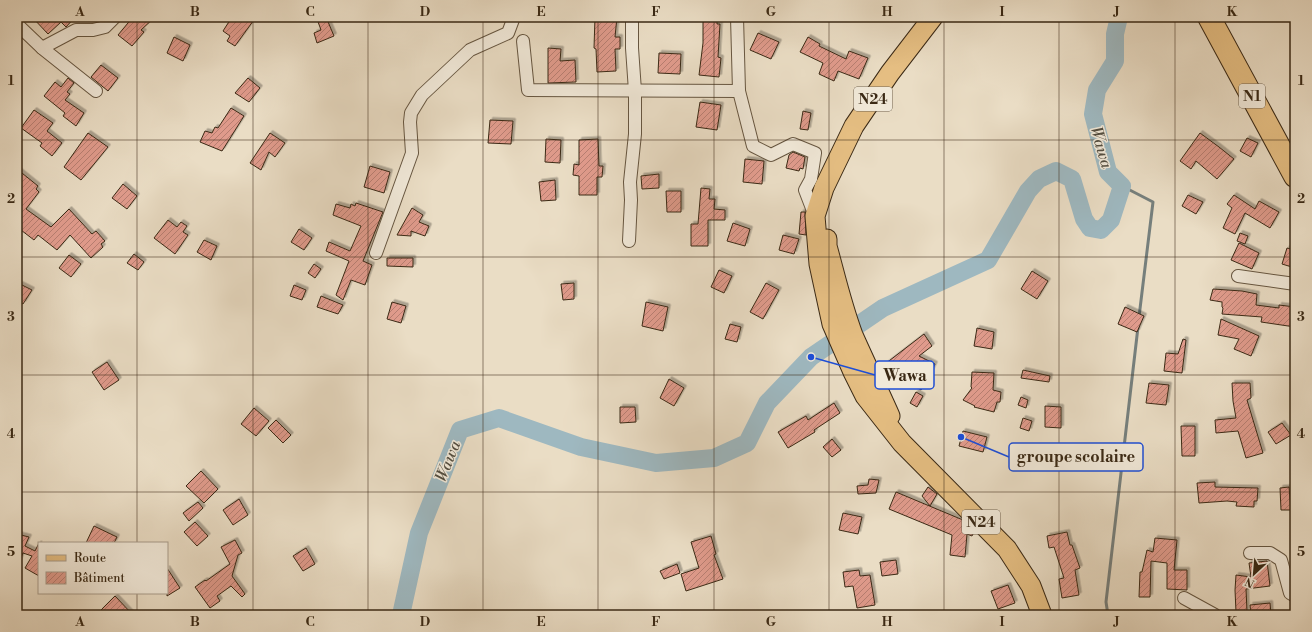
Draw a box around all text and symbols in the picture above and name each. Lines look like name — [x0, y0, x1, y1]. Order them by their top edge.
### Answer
text: A — [74, 4, 85, 20]
text: B — [190, 4, 200, 20]
text: C — [305, 4, 315, 20]
text: D — [420, 4, 430, 20]
text: E — [536, 4, 546, 20]
text: F — [651, 4, 661, 20]
text: G — [766, 4, 777, 20]
text: H — [882, 4, 893, 20]
text: I — [999, 4, 1005, 20]
text: J — [1112, 4, 1120, 20]
text: K — [1227, 4, 1238, 20]
text: 1 — [8, 73, 15, 89]
text: 1 — [1298, 73, 1305, 89]
road number: N1 — [1239, 84, 1265, 108]
road number: N24 — [854, 87, 892, 111]
water label: Wawa — [1086, 124, 1117, 171]
text: 2 — [7, 191, 15, 207]
text: 2 — [1297, 191, 1305, 207]
text: 3 — [7, 309, 15, 325]
text: 3 — [1297, 309, 1305, 325]
callout: Wawa — [875, 361, 934, 389]
text: Wawa — [882, 366, 927, 386]
text: 4 — [7, 426, 16, 442]
text: 4 — [1297, 426, 1306, 442]
water label: Wawa — [431, 438, 465, 485]
callout: groupe scolaire — [1009, 443, 1143, 471]
text: groupe scolaire — [1017, 447, 1136, 467]
road number: N24 — [962, 510, 1000, 534]
legend — [38, 542, 168, 594]
text: 5 — [7, 544, 15, 560]
text: 5 — [1297, 544, 1305, 560]
text: Route — [74, 551, 106, 566]
north arrow — [1234, 554, 1274, 594]
text: Bâtiment — [73, 571, 125, 586]
text: N — [1243, 574, 1257, 590]
text: A — [74, 614, 85, 630]
text: B — [190, 614, 200, 630]
text: C — [305, 614, 315, 630]
text: D — [420, 614, 430, 630]
text: E — [536, 614, 546, 630]
text: F — [651, 614, 661, 630]
text: G — [766, 614, 777, 630]
text: H — [882, 614, 893, 630]
text: I — [999, 614, 1005, 630]
text: J — [1112, 614, 1120, 630]
text: K — [1227, 614, 1238, 630]

